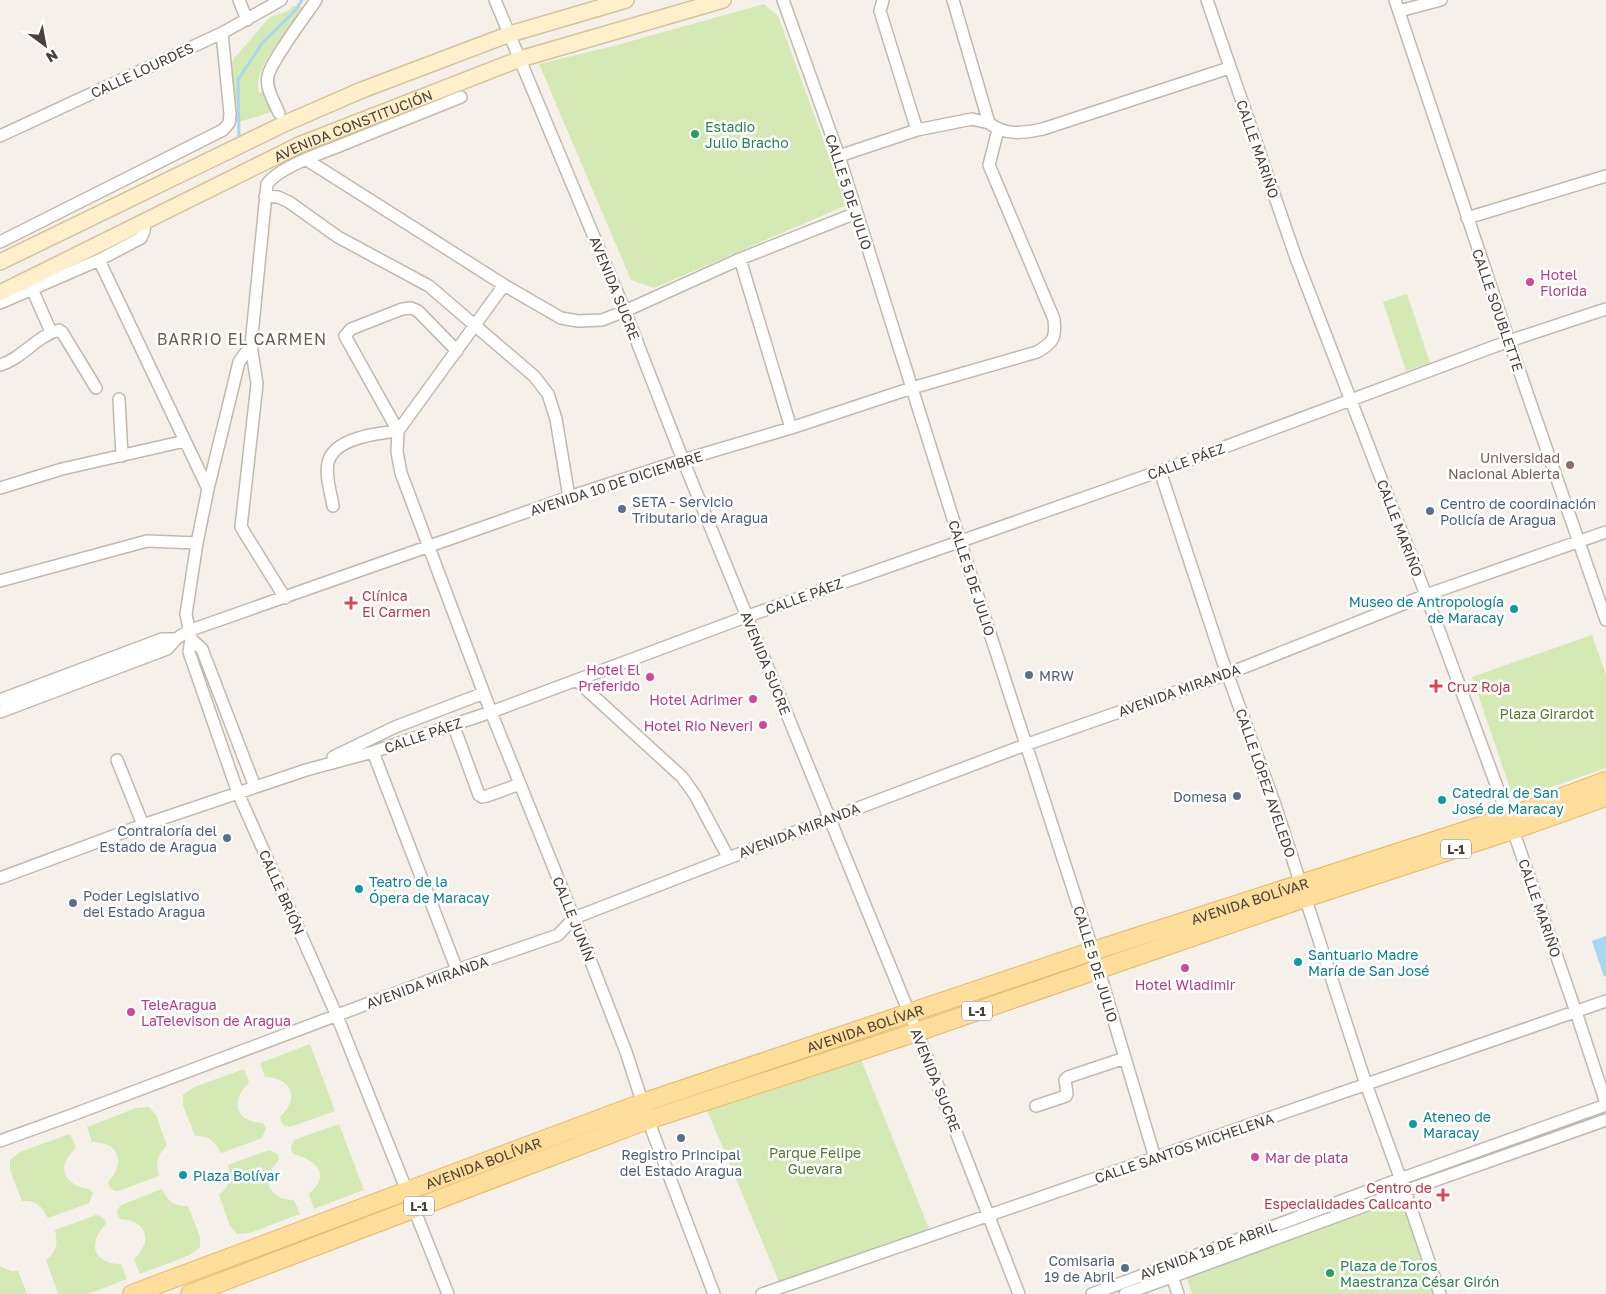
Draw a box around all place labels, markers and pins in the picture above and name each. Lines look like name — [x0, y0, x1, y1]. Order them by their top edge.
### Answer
place label: Estadio Julio Bracho — [705, 118, 789, 151]
marker: Estadio Julio Bracho — [689, 128, 701, 140]
place label: Hotel Florida — [1540, 266, 1587, 299]
marker: Hotel Florida — [1524, 276, 1536, 288]
place label: Universidad Nacional Abierta — [1448, 449, 1560, 482]
marker: Universidad Nacional Abierta — [1564, 459, 1576, 471]
place label: SETA - Servicio Tributario de Aragua — [632, 493, 768, 526]
place label: Centro de coordinación Policía de Aragua — [1440, 495, 1596, 528]
marker: SETA - Servicio Tributario de Aragua — [616, 503, 628, 515]
marker: Centro de coordinación Policía de Aragua — [1424, 505, 1436, 517]
place label: Clínica El Carmen — [362, 587, 431, 620]
place label: Museo de Antropología de Maracay — [1349, 593, 1504, 626]
marker: Clínica El Carmen — [344, 596, 358, 610]
marker: Museo de Antropología de Maracay — [1508, 603, 1520, 615]
place label: Hotel El Preferido — [578, 661, 640, 694]
place label: MRW — [1039, 667, 1075, 684]
marker: MRW — [1023, 669, 1035, 681]
marker: Hotel El Preferido — [644, 671, 656, 683]
place label: Cruz Roja — [1447, 678, 1511, 695]
marker: Cruz Roja — [1429, 679, 1443, 693]
place label: Hotel Adrimer — [649, 691, 744, 708]
marker: Hotel Adrimer — [747, 693, 759, 705]
place label: Hotel Rio Neveri — [644, 717, 753, 734]
marker: Hotel Rio Neveri — [757, 719, 769, 731]
place label: Catedral de San José de Maracay — [1452, 784, 1564, 817]
place label: Domesa — [1173, 788, 1227, 805]
marker: Domesa — [1231, 790, 1243, 802]
marker: Catedral de San José de Maracay — [1436, 794, 1448, 806]
place label: Contraloría del Estado de Aragua — [99, 822, 217, 855]
marker: Contraloría del Estado de Aragua — [221, 832, 233, 844]
place label: Teatro de la Ópera de Maracay — [369, 873, 489, 906]
marker: Teatro de la Ópera de Maracay — [353, 883, 365, 895]
place label: Poder Legislativo del Estado Aragua — [83, 887, 205, 920]
marker: Poder Legislativo del Estado Aragua — [67, 897, 79, 909]
place label: Santuario Madre María de San José — [1308, 946, 1430, 979]
marker: Santuario Madre María de San José — [1292, 956, 1304, 968]
marker: Hotel Wladimir — [1179, 962, 1191, 974]
place label: Hotel Wladimir — [1135, 976, 1236, 993]
place label: TeleAragua LaTelevison de Aragua — [141, 996, 291, 1029]
marker: TeleAragua LaTelevison de Aragua — [125, 1006, 137, 1018]
place label: Ateneo de Maracay — [1423, 1108, 1491, 1141]
marker: Ateneo de Maracay — [1407, 1118, 1419, 1130]
marker: Registro Principal del Estado Aragua — [675, 1132, 687, 1144]
place label: Registro Principal del Estado Aragua — [620, 1146, 742, 1179]
place label: Mar de plata — [1265, 1149, 1349, 1166]
marker: Mar de plata — [1249, 1151, 1261, 1163]
place label: Plaza Bolívar — [193, 1167, 280, 1184]
marker: Plaza Bolívar — [177, 1169, 189, 1181]
place label: Centro de Especialidades Calicanto — [1264, 1179, 1432, 1212]
marker: Centro de Especialidades Calicanto — [1436, 1188, 1450, 1202]
place label: Comisaria 19 de Abril — [1044, 1252, 1115, 1285]
place label: Plaza de Toros Maestranza César Girón — [1340, 1257, 1499, 1290]
marker: Comisaria 19 de Abril — [1119, 1262, 1131, 1274]
marker: Plaza de Toros Maestranza César Girón — [1324, 1267, 1336, 1279]

